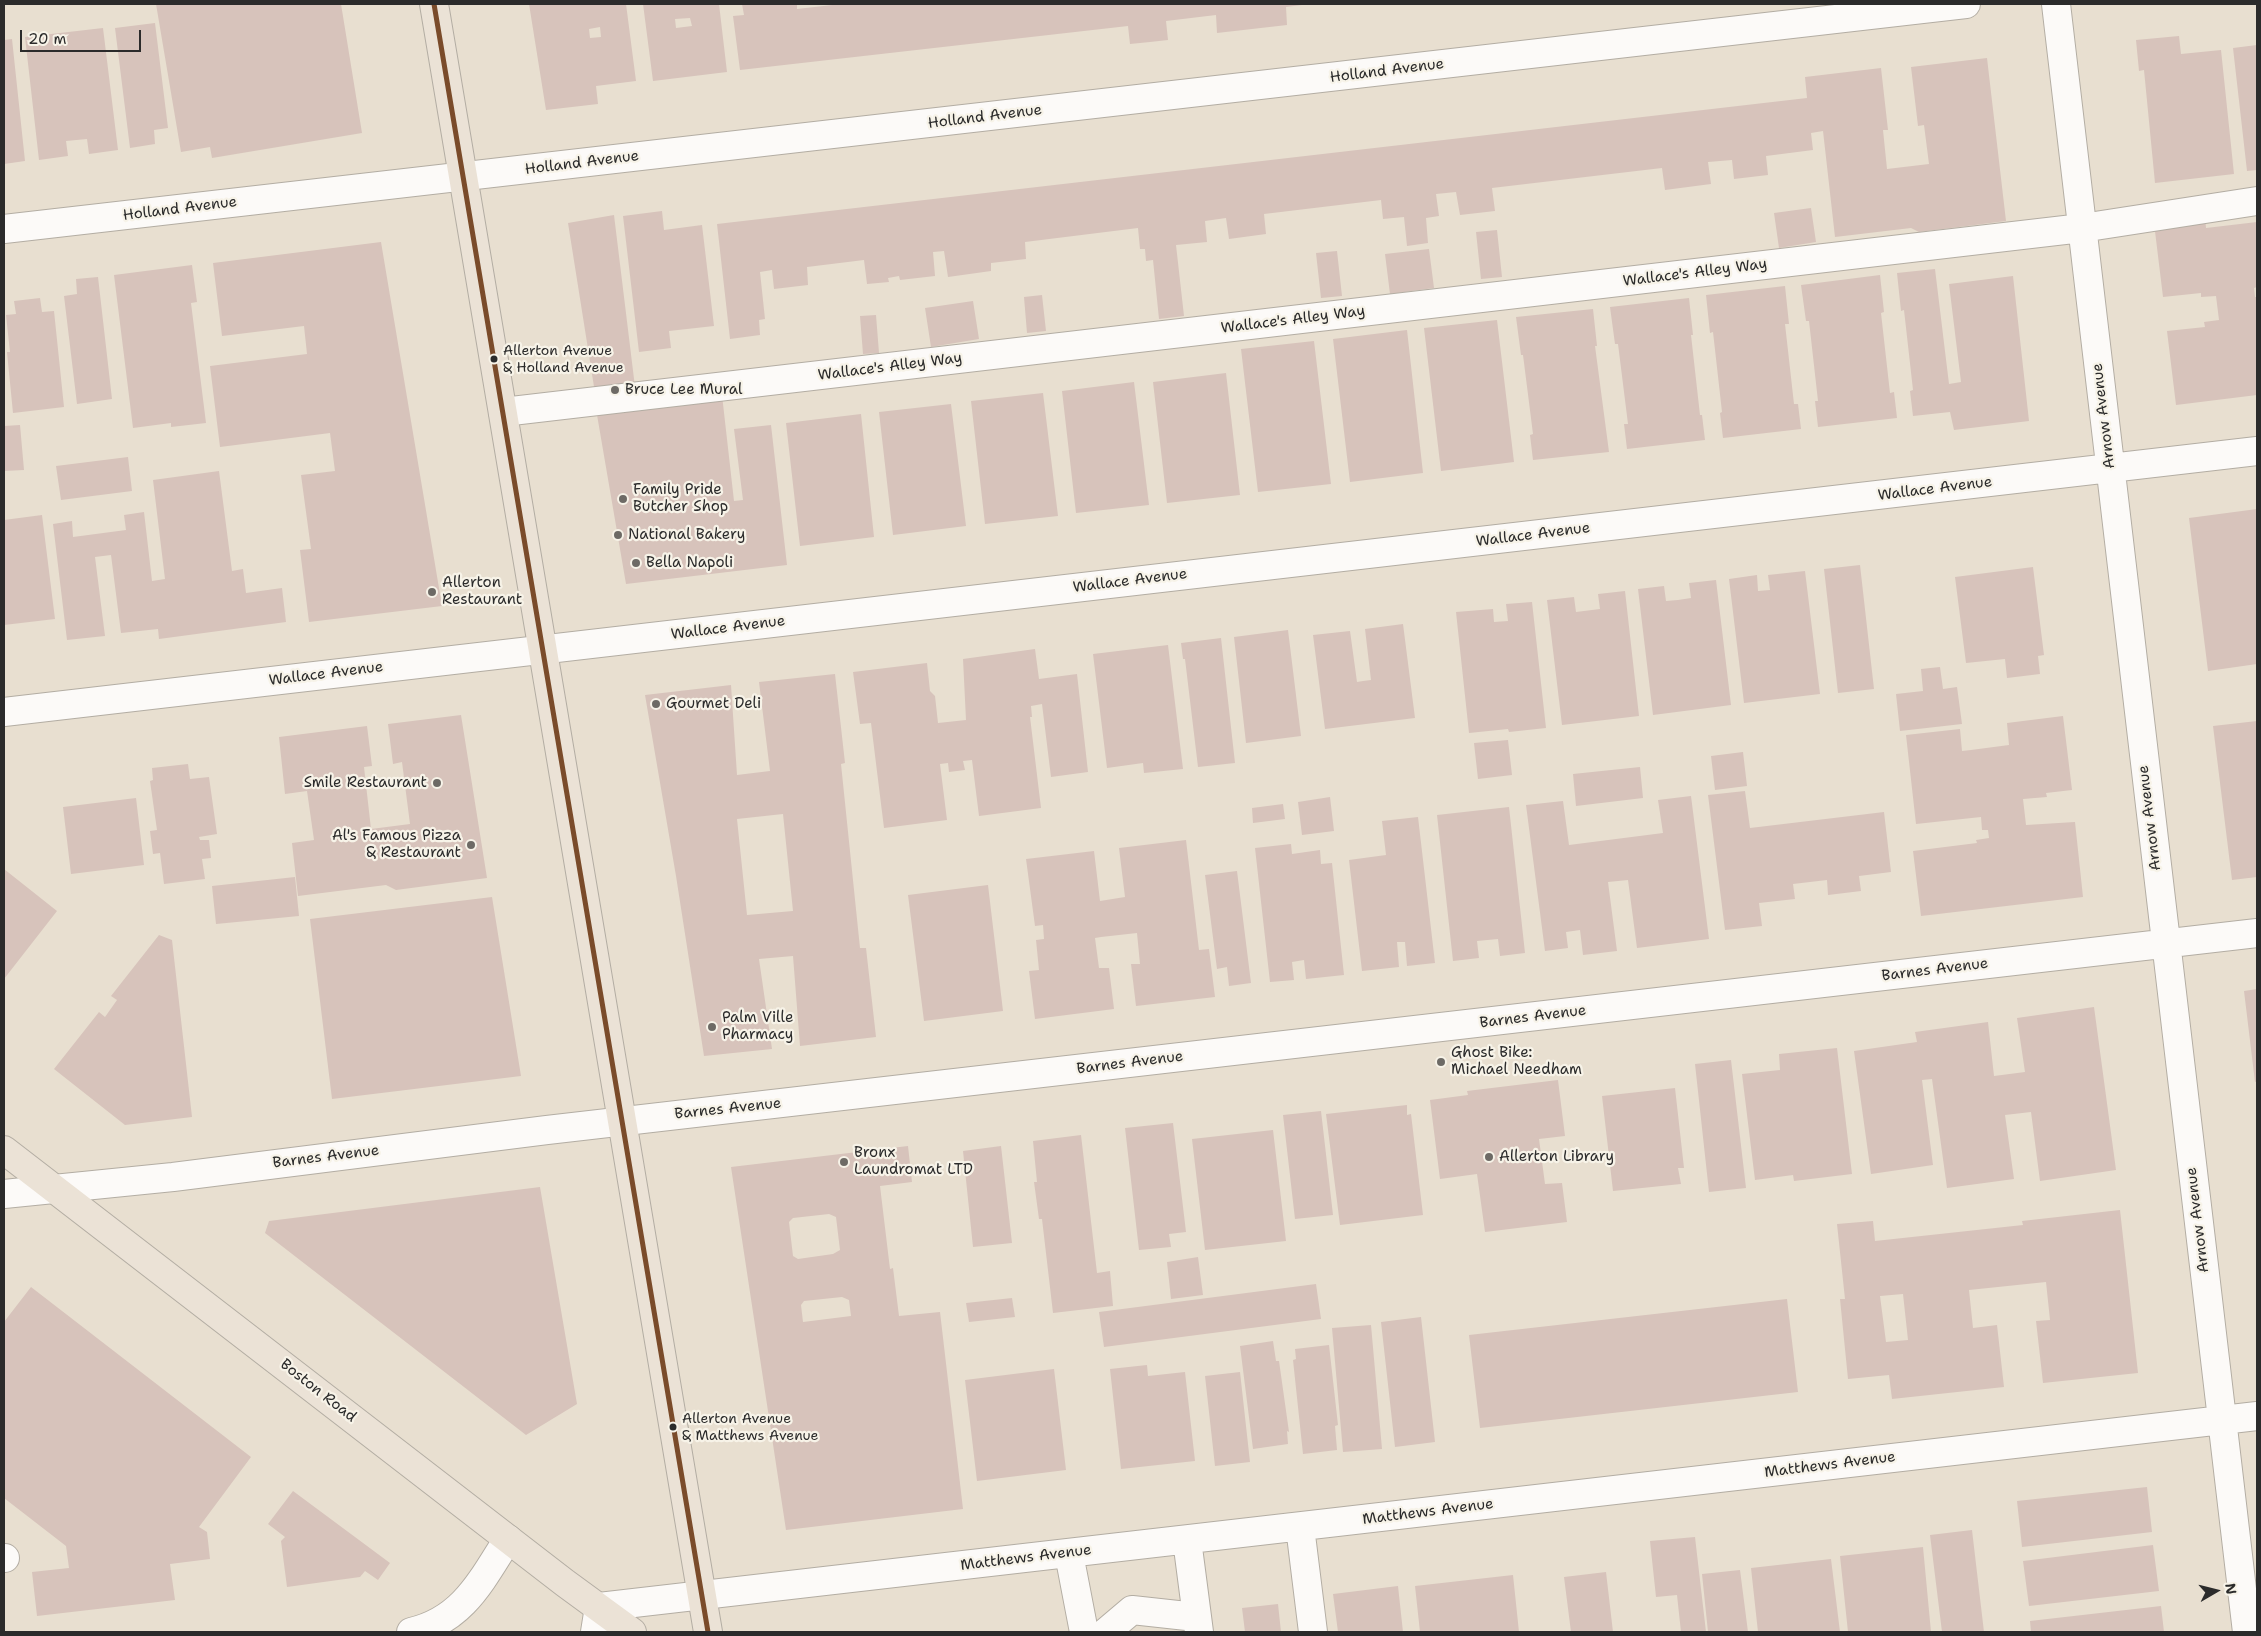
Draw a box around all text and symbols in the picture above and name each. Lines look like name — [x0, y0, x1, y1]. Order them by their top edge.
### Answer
scale bar — [22, 20, 144, 52]
text: 20 m — [28, 29, 67, 49]
street label: Holland Avenue — [1329, 55, 1445, 87]
street label: Holland Avenue — [927, 101, 1043, 133]
street label: Holland Avenue — [524, 147, 640, 179]
street label: Holland Avenue — [122, 193, 238, 225]
street label: Wallace's Alley Way — [1622, 255, 1768, 291]
street label: Wallace's Alley Way — [1220, 302, 1366, 338]
place label: Allerton Avenue & Holland Avenue — [503, 343, 624, 376]
street label: Wallace's Alley Way — [817, 349, 963, 385]
marker: Allerton Avenue & Holland Avenue — [489, 354, 499, 364]
street label: Arnow Avenue — [2089, 362, 2119, 470]
place label: Bruce Lee Mural — [625, 381, 743, 399]
marker: Bruce Lee Mural — [609, 384, 621, 396]
street label: Wallace Avenue — [1877, 473, 1993, 505]
place label: Family Pride Butcher Shop — [633, 481, 728, 516]
marker: Family Pride Butcher Shop — [617, 493, 629, 505]
street label: Wallace Avenue — [1475, 519, 1591, 551]
place label: National Bakery — [628, 526, 745, 544]
marker: National Bakery — [612, 529, 624, 541]
place label: Bella Napoli — [646, 554, 733, 572]
marker: Bella Napoli — [630, 557, 642, 569]
street label: Wallace Avenue — [1072, 565, 1188, 597]
place label: Allerton Restaurant — [442, 574, 522, 609]
marker: Allerton Restaurant — [426, 586, 438, 598]
street label: Wallace Avenue — [670, 612, 786, 644]
street label: Wallace Avenue — [268, 658, 384, 690]
place label: Gourmet Deli — [666, 695, 761, 713]
marker: Gourmet Deli — [650, 698, 662, 710]
street label: Arnow Avenue — [2135, 764, 2165, 872]
place label: Smile Restaurant — [304, 774, 427, 792]
marker: Smile Restaurant — [431, 777, 443, 789]
place label: Al's Famous Pizza & Restaurant — [332, 827, 461, 862]
marker: Al's Famous Pizza & Restaurant — [465, 839, 477, 851]
street label: Barnes Avenue — [1881, 955, 1989, 985]
street label: Barnes Avenue — [1479, 1002, 1587, 1032]
place label: Palm Ville Pharmacy — [722, 1009, 793, 1044]
marker: Palm Ville Pharmacy — [706, 1021, 718, 1033]
place label: Ghost Bike: Michael Needham — [1451, 1044, 1582, 1079]
street label: Barnes Avenue — [1076, 1048, 1184, 1078]
marker: Ghost Bike: Michael Needham — [1435, 1056, 1447, 1068]
street label: Barnes Avenue — [674, 1094, 782, 1124]
street label: Barnes Avenue — [272, 1142, 380, 1172]
place label: Bronx Laundromat LTD — [854, 1144, 973, 1179]
place label: Allerton Library — [1499, 1148, 1614, 1166]
marker: Allerton Library — [1483, 1151, 1495, 1163]
marker: Bronx Laundromat LTD — [838, 1156, 850, 1168]
street label: Arnow Avenue — [2183, 1166, 2213, 1274]
street label: Boston Road — [276, 1356, 360, 1426]
place label: Allerton Avenue & Matthews Avenue — [682, 1411, 818, 1444]
marker: Allerton Avenue & Matthews Avenue — [668, 1422, 678, 1432]
street label: Matthews Avenue — [1764, 1448, 1896, 1482]
street label: Matthews Avenue — [1362, 1495, 1494, 1529]
street label: Matthews Avenue — [960, 1541, 1092, 1575]
north arrow — [2191, 1566, 2241, 1616]
text: N — [2221, 1582, 2241, 1596]

